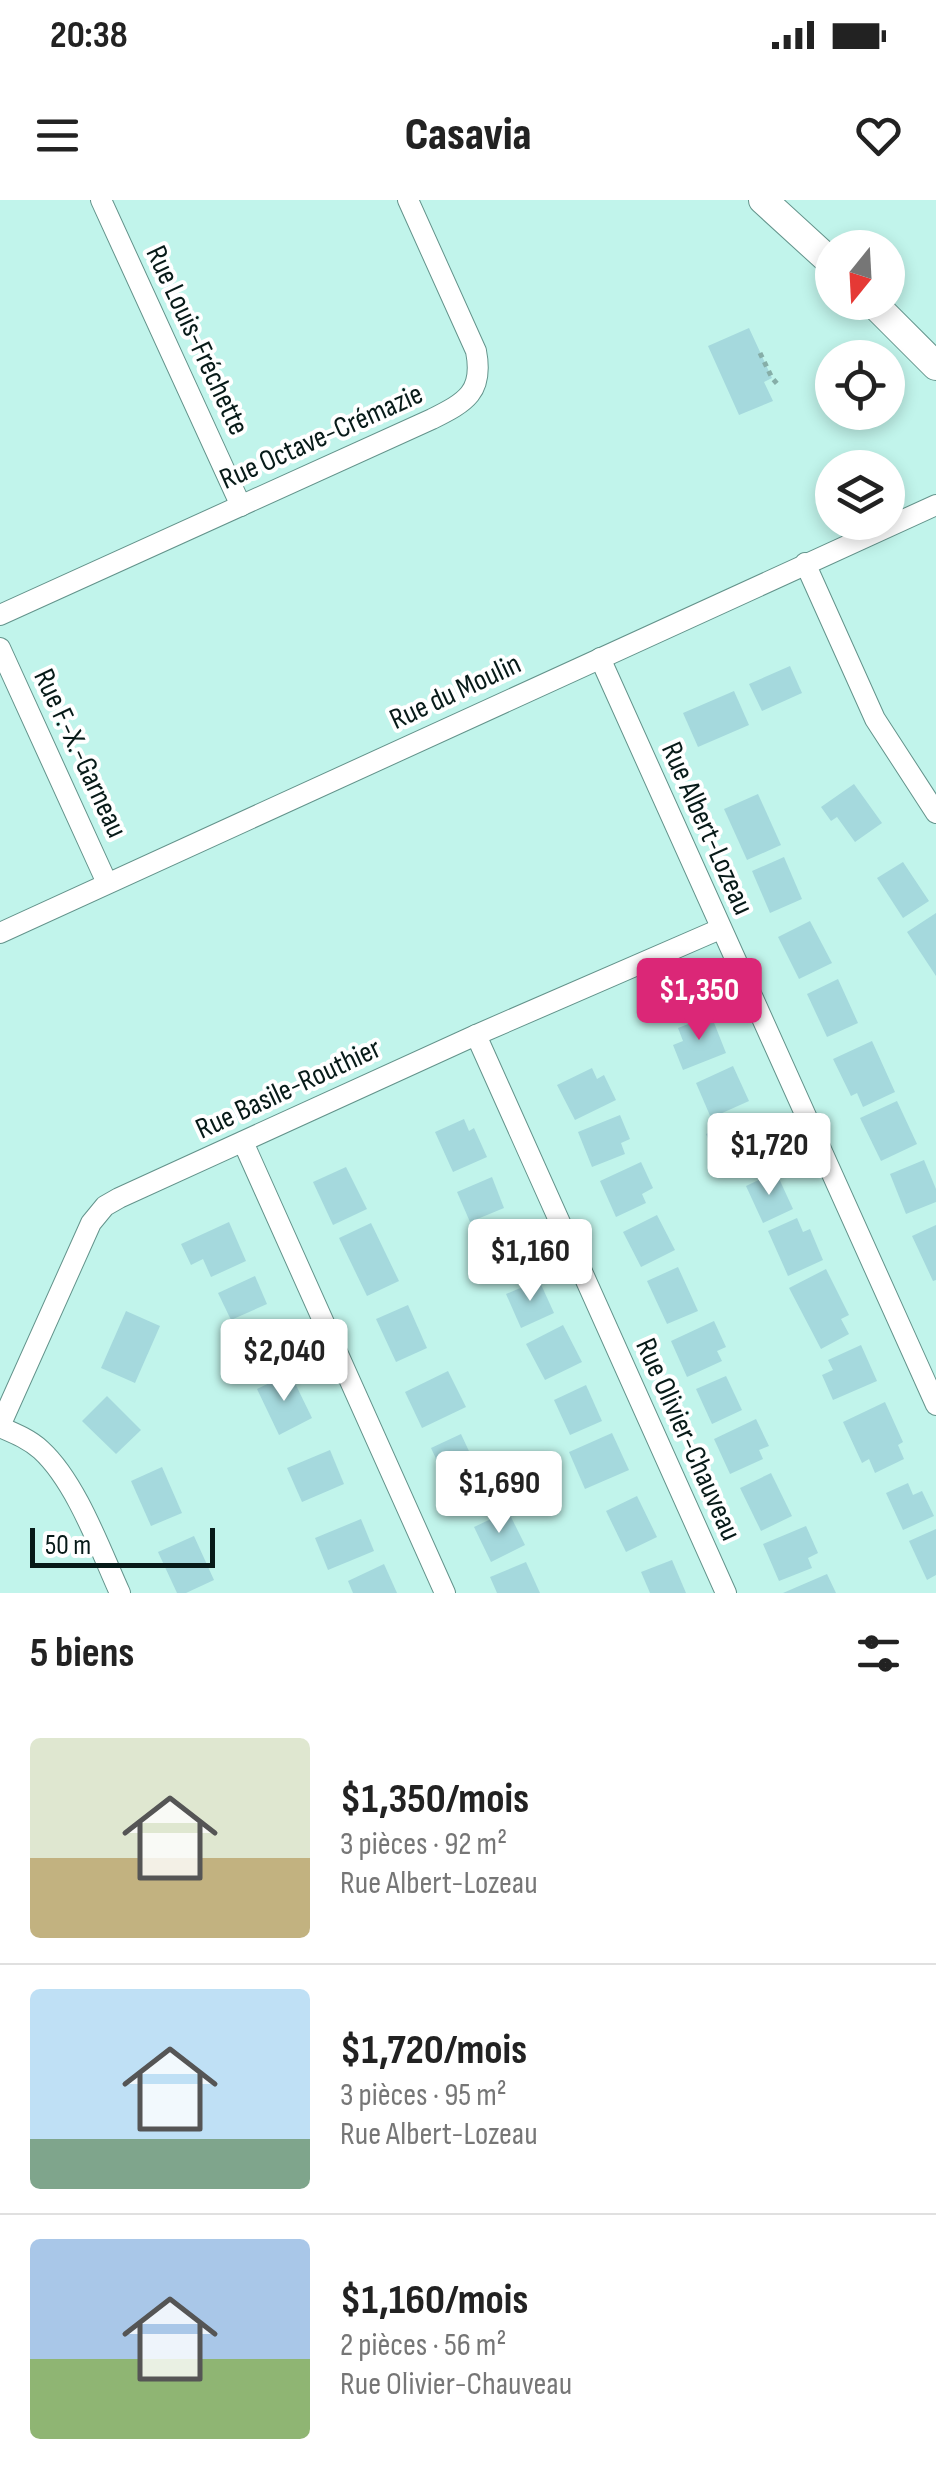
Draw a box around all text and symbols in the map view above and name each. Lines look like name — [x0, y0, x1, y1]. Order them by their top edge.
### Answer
text: 20:38 — [50, 13, 128, 58]
icon: menu — [30, 108, 85, 163]
text: Casavia — [405, 108, 531, 163]
icon: heart — [851, 108, 906, 163]
north arrow — [815, 230, 905, 320]
map controls — [815, 230, 905, 540]
street label: Rue Louis-Fréchette — [138, 240, 257, 441]
button: locate — [815, 340, 905, 430]
street label: Rue Octave-Crémazie — [214, 376, 429, 498]
button: layers — [815, 450, 905, 540]
street label: Rue du Moulin — [384, 646, 527, 738]
street label: Rue F.-X.-Garneau — [25, 663, 135, 843]
street label: Rue Albert-Lozeau — [653, 737, 761, 920]
pin: $1,350 — [618, 958, 780, 1043]
text: $1,350 — [659, 971, 739, 1010]
street label: Rue Basile-Routhier — [190, 1030, 387, 1147]
pin: $1,720 — [688, 1113, 850, 1198]
text: $1,720 — [729, 1126, 809, 1165]
pin: $1,160 — [449, 1219, 611, 1304]
text: $1,160 — [490, 1232, 570, 1271]
pin: $2,040 — [203, 1319, 365, 1404]
text: $2,040 — [243, 1332, 325, 1371]
street label: Rue Olivier-Chauveau — [627, 1333, 749, 1546]
pin: $1,690 — [418, 1451, 580, 1536]
text: $1,690 — [458, 1464, 540, 1503]
scale bar — [30, 1523, 215, 1568]
text: 50 m — [45, 1529, 91, 1562]
icon: filters — [851, 1626, 906, 1681]
text: 5 biens — [30, 1628, 135, 1679]
text: $1,350/mois — [340, 1774, 529, 1825]
icon: home — [110, 1778, 230, 1898]
text: 3 pièces · 92 m² — [340, 1825, 507, 1864]
text: Rue Albert-Lozeau — [340, 1864, 538, 1903]
text: $1,720/mois — [340, 2025, 527, 2076]
icon: home — [110, 2029, 230, 2149]
text: 3 pièces · 95 m² — [340, 2076, 507, 2115]
text: Rue Albert-Lozeau — [340, 2115, 538, 2154]
text: $1,160/mois — [340, 2275, 528, 2326]
icon: home — [110, 2279, 230, 2399]
text: 2 pièces · 56 m² — [340, 2326, 506, 2365]
text: Rue Olivier-Chauveau — [340, 2365, 572, 2404]

